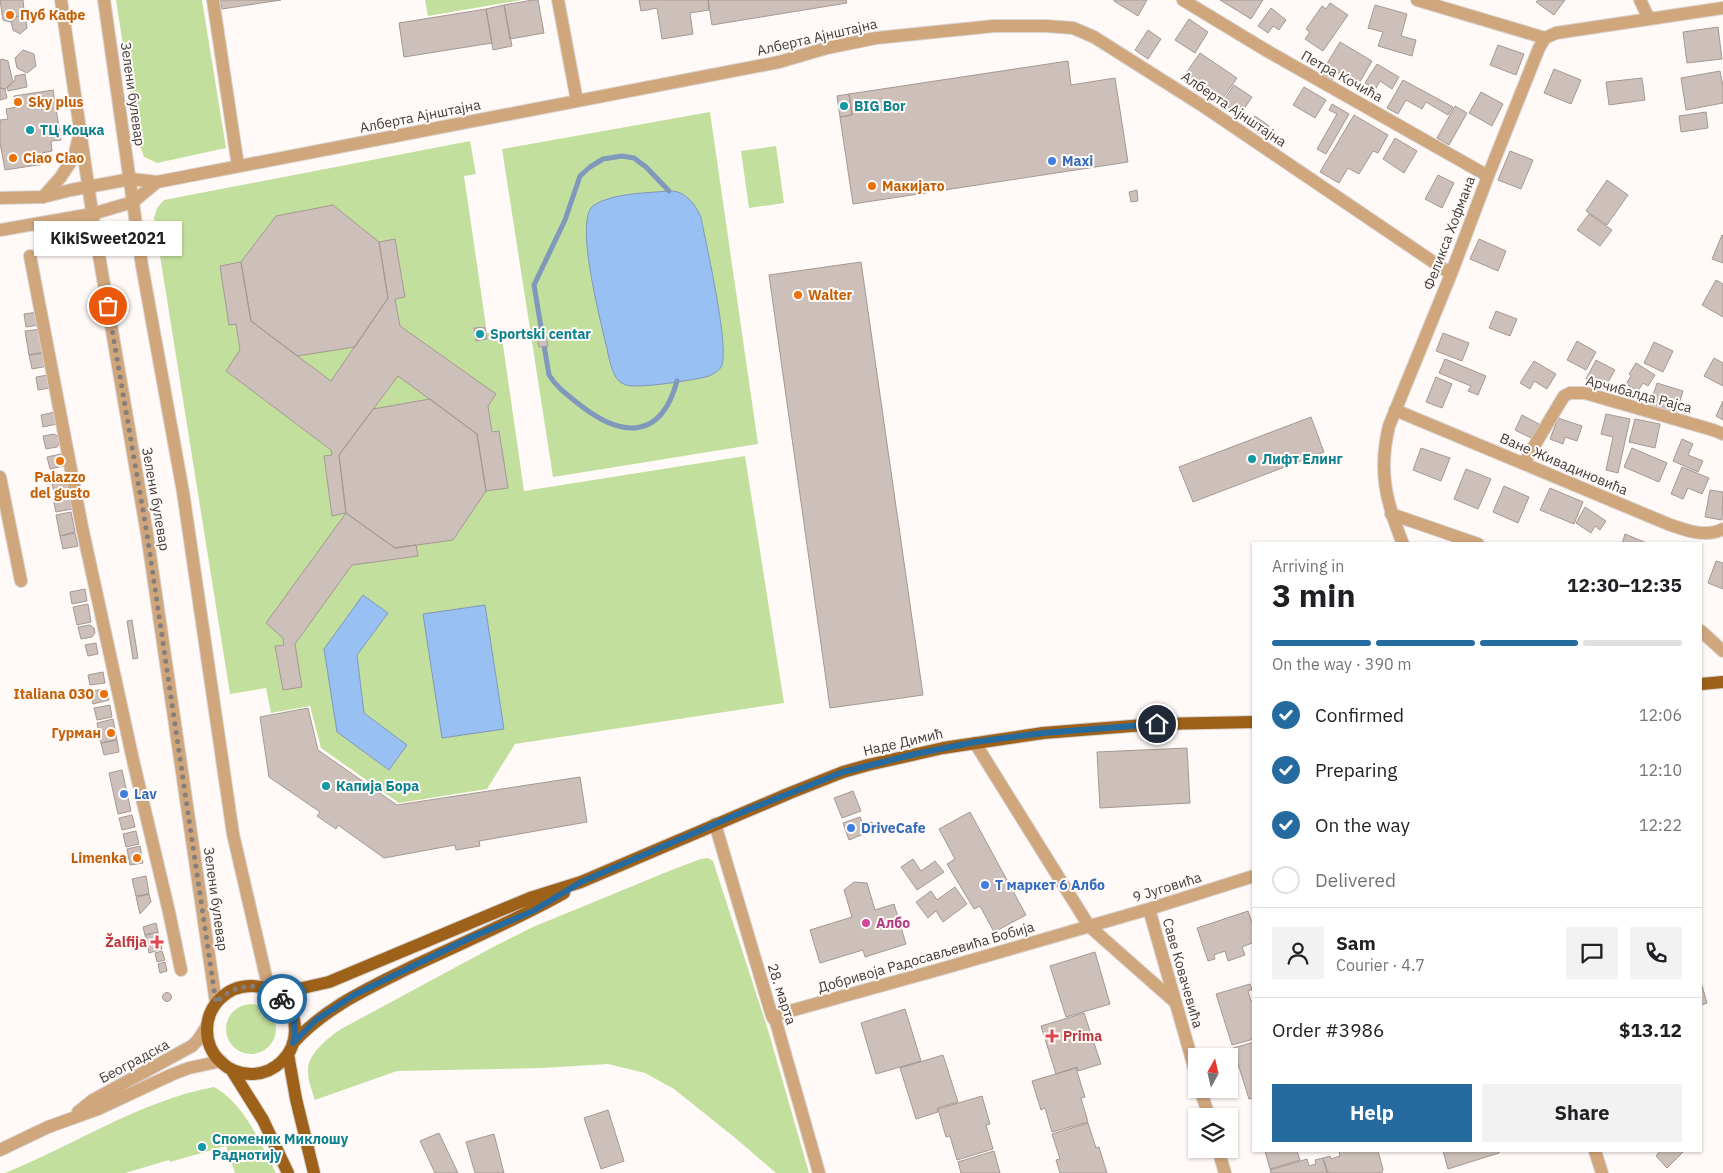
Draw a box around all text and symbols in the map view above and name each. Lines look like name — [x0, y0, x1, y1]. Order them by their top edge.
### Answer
place label: Пуб Кафе — [20, 6, 85, 24]
marker: Пуб Кафе — [4, 9, 16, 21]
street label: Алберта Ајнштајна — [755, 14, 879, 60]
street label: Зелени булевар — [117, 41, 149, 147]
street label: Петра Кочића — [1298, 46, 1386, 106]
street label: Алберта Ајнштајна — [1178, 67, 1290, 151]
place label: Sky plus — [28, 93, 84, 111]
street label: Алберта Ајнштајна — [358, 95, 483, 137]
marker: Sky plus — [12, 96, 24, 108]
place label: BIG Bor — [854, 97, 906, 115]
marker: BIG Bor — [838, 100, 850, 112]
place label: ТЦ Коцка — [40, 121, 104, 139]
marker: ТЦ Коцка — [24, 124, 36, 136]
place label: Ciao Ciao — [23, 149, 84, 167]
marker: Ciao Ciao — [7, 152, 19, 164]
place label: Maxi — [1062, 152, 1093, 170]
marker: Maxi — [1046, 155, 1058, 167]
street label: Феликса Хофмана — [1419, 173, 1479, 293]
place label: Макијато — [882, 177, 945, 195]
marker: Макијато — [866, 180, 878, 192]
callout: KikiSweet2021 — [34, 221, 182, 256]
text: KikiSweet2021 — [50, 228, 166, 248]
pin — [87, 285, 129, 327]
place label: Walter — [808, 286, 853, 304]
marker: Walter — [792, 289, 804, 301]
icon: bag — [94, 292, 122, 320]
place label: Sportski centar — [490, 325, 591, 343]
marker: Sportski centar — [474, 328, 486, 340]
street label: Арчибалда Рајса — [1584, 371, 1695, 417]
street label: Ване Живадиновића — [1497, 429, 1631, 499]
street label: Зелени булевар — [138, 446, 174, 552]
place label: Лифт Елинг — [1262, 450, 1343, 468]
marker: Лифт Елинг — [1246, 453, 1258, 465]
marker: Palazzo del gusto — [54, 455, 66, 467]
place label: Palazzo del gusto — [30, 468, 90, 502]
text: Arriving in — [1272, 556, 1344, 576]
text: 12:30–12:35 — [1567, 573, 1682, 597]
text: 3 min — [1272, 574, 1356, 616]
text: On the way · 390 m — [1272, 654, 1411, 674]
place label: Italiana 030 — [14, 685, 94, 703]
marker: Italiana 030 — [98, 688, 110, 700]
icon: check — [1272, 701, 1300, 729]
pin — [1136, 703, 1178, 745]
text: Confirmed — [1315, 703, 1404, 727]
text: 12:06 — [1639, 705, 1682, 725]
icon: home — [1143, 710, 1171, 738]
place label: Гурман — [52, 724, 101, 742]
street label: Наде Димић — [861, 724, 945, 760]
marker: Гурман — [105, 727, 117, 739]
icon: check — [1272, 756, 1300, 784]
text: Preparing — [1315, 758, 1397, 782]
text: 12:10 — [1639, 760, 1682, 780]
place label: Капија Бора — [336, 777, 419, 795]
marker: Капија Бора — [320, 780, 332, 792]
place label: Lav — [134, 785, 157, 803]
marker: Lav — [118, 788, 130, 800]
icon: check — [1272, 811, 1300, 839]
text: On the way — [1315, 813, 1410, 837]
text: 12:22 — [1639, 815, 1682, 835]
place label: DriveCafe — [861, 819, 926, 837]
marker: DriveCafe — [845, 822, 857, 834]
street label: Зелени булевар — [200, 846, 232, 952]
place label: Limenka — [71, 849, 127, 867]
marker: Limenka — [131, 852, 143, 864]
street label: 9 Југовића — [1130, 868, 1204, 906]
text: Delivered — [1315, 868, 1396, 892]
place label: Т маркет 6 Албо — [995, 876, 1105, 894]
marker: Т маркет 6 Албо — [979, 879, 991, 891]
place label: Албо — [876, 914, 910, 932]
street label: Саве Ковачевића — [1159, 916, 1207, 1031]
street label: Добривоја Радосављевића Бобија — [816, 917, 1037, 997]
marker: Албо — [860, 917, 872, 929]
button: person — [1272, 927, 1324, 979]
button: chat — [1566, 927, 1618, 979]
button: phone — [1630, 927, 1682, 979]
text: Sam — [1336, 931, 1376, 955]
place label: Žalfija — [105, 932, 147, 951]
marker: Žalfija — [151, 936, 163, 948]
text: Courier · 4.7 — [1336, 955, 1425, 975]
street label: 28. марта — [764, 961, 800, 1027]
courier — [257, 974, 307, 1024]
icon: bike — [268, 985, 296, 1013]
text: Order #3986 — [1272, 1018, 1384, 1042]
text: $13.12 — [1619, 1018, 1682, 1042]
place label: Prima — [1063, 1027, 1102, 1045]
marker: Prima — [1045, 1029, 1059, 1043]
street label: Београдска — [96, 1035, 173, 1087]
north arrow — [1188, 1048, 1238, 1098]
map controls — [1188, 1048, 1238, 1158]
button: Help — [1272, 1084, 1472, 1142]
button: Share — [1482, 1084, 1682, 1142]
button: layers — [1188, 1108, 1238, 1158]
place label: Споменик Миклошу Раднотију — [212, 1130, 349, 1164]
marker: Споменик Миклошу Раднотију — [196, 1141, 208, 1153]

